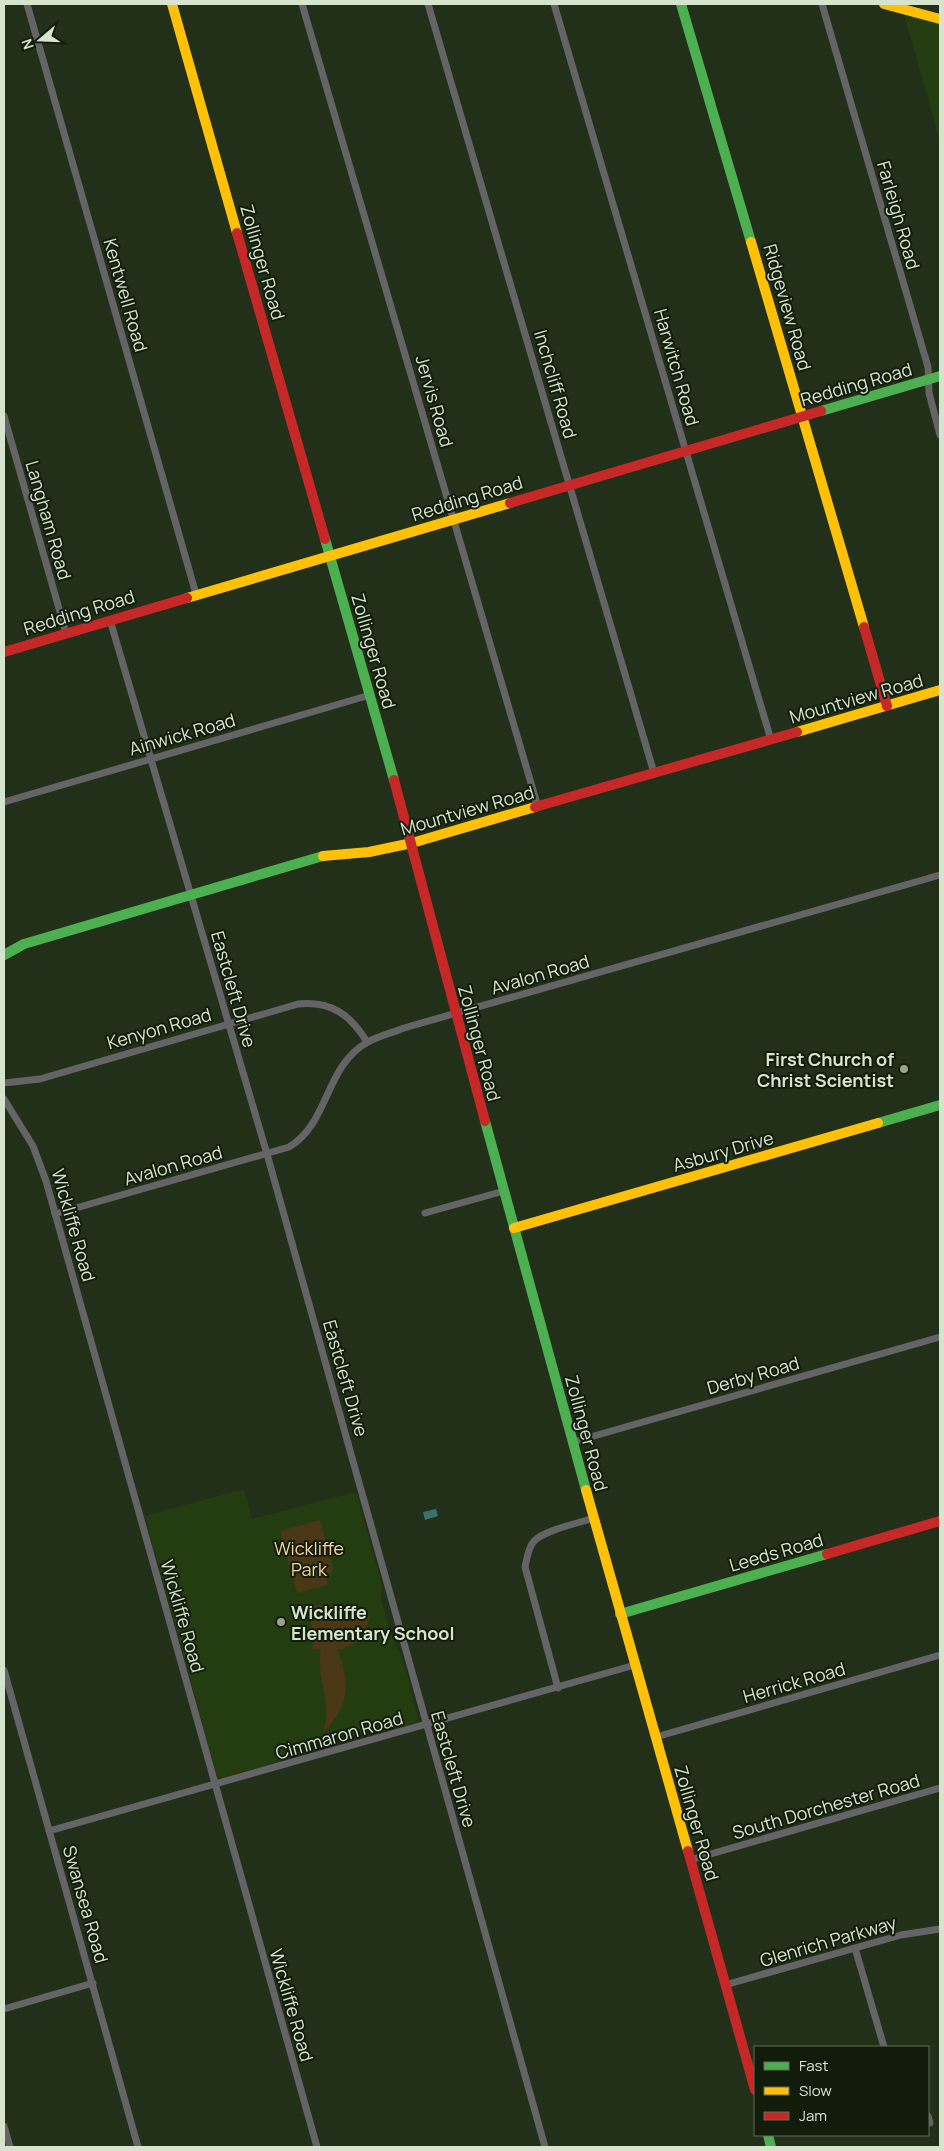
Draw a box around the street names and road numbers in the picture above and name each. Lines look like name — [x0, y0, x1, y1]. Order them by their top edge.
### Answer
street label: Farleigh Road — [872, 158, 926, 272]
street label: Zollinger Road — [235, 202, 291, 322]
street label: Kentwell Road — [98, 236, 154, 354]
street label: Ridgeview Road — [758, 241, 818, 373]
street label: Harwitch Road — [649, 306, 705, 428]
street label: Inchcliff Road — [529, 327, 583, 441]
street label: Jervis Road — [410, 352, 460, 450]
street label: Redding Road — [797, 357, 915, 411]
street label: Langham Road — [21, 458, 77, 582]
street label: Redding Road — [408, 470, 526, 526]
street label: Redding Road — [20, 584, 138, 640]
street label: Zollinger Road — [346, 591, 402, 711]
street label: Mountview Road — [786, 667, 926, 729]
street label: Ainwick Road — [126, 707, 238, 761]
street label: Mountview Road — [397, 779, 537, 841]
street label: Eastcleft Drive — [206, 928, 262, 1050]
street label: Avalon Road — [488, 949, 592, 999]
street label: Zollinger Road — [453, 982, 507, 1104]
street label: Kenyon Road — [104, 1002, 214, 1054]
street label: Asbury Drive — [670, 1125, 776, 1177]
street label: Avalon Road — [121, 1140, 225, 1190]
street label: Wickliffe Road — [46, 1166, 102, 1284]
street label: Eastcleft Drive — [318, 1317, 374, 1439]
street label: Derby Road — [704, 1350, 802, 1400]
street label: Zollinger Road — [560, 1372, 614, 1494]
street label: Leeds Road — [726, 1527, 826, 1577]
street label: Wickliffe Road — [155, 1557, 211, 1675]
street label: Herrick Road — [740, 1656, 848, 1708]
street label: Cimmaron Road — [272, 1705, 406, 1765]
street label: Eastcleft Drive — [426, 1708, 482, 1830]
street label: Zollinger Road — [669, 1763, 725, 1883]
street label: South Dorchester Road — [730, 1768, 922, 1844]
street label: Swansea Road — [58, 1842, 114, 1966]
street label: Glenrich Parkway — [757, 1910, 900, 1972]
street label: Wickliffe Road — [264, 1946, 320, 2064]

